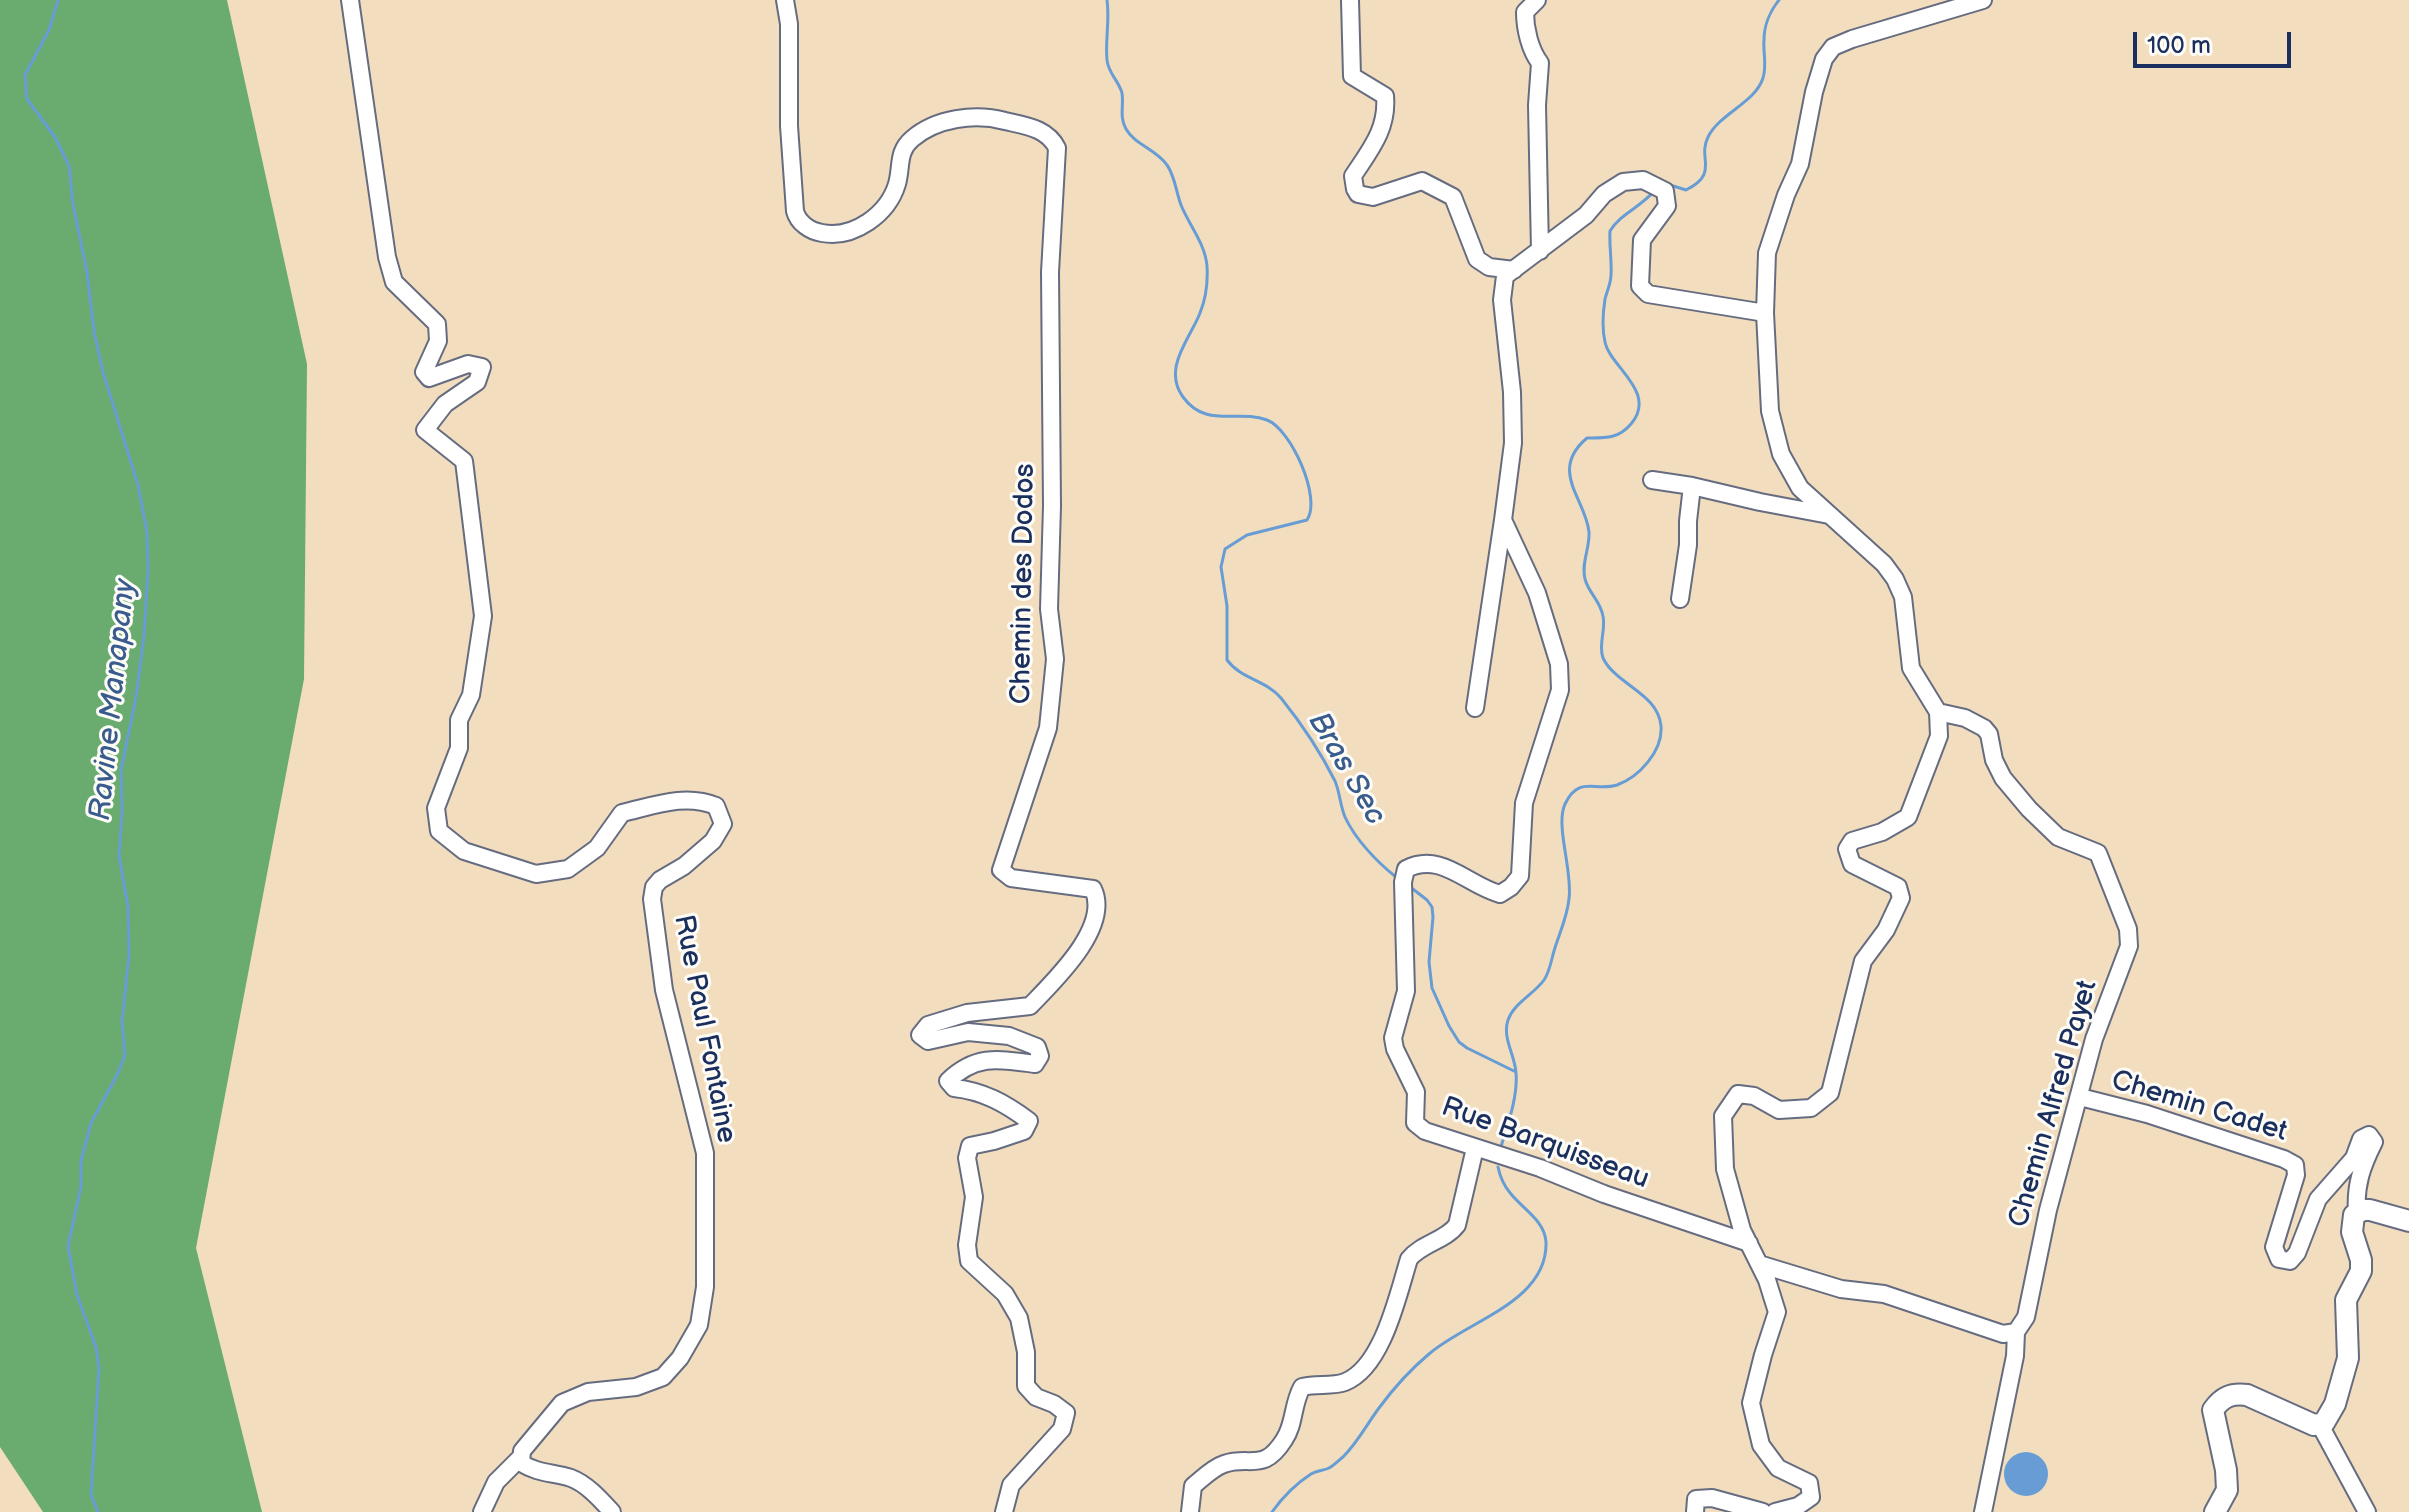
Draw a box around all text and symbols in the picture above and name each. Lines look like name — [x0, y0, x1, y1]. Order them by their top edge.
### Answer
scale bar — [2137, 16, 2295, 66]
text: 100 m — [2147, 31, 2211, 60]
street label: Chemin des Dodos — [1005, 463, 1043, 705]
water label: Ravine Manapany — [83, 578, 145, 822]
water label: Bras Sec — [1299, 706, 1393, 832]
street label: Rue Paul Fontaine — [665, 912, 743, 1146]
street label: Chemin Alfred Payet — [2003, 977, 2105, 1231]
street label: Chemin Cadet — [2107, 1064, 2291, 1150]
street label: Rue Barquisseau — [1437, 1091, 1653, 1197]

